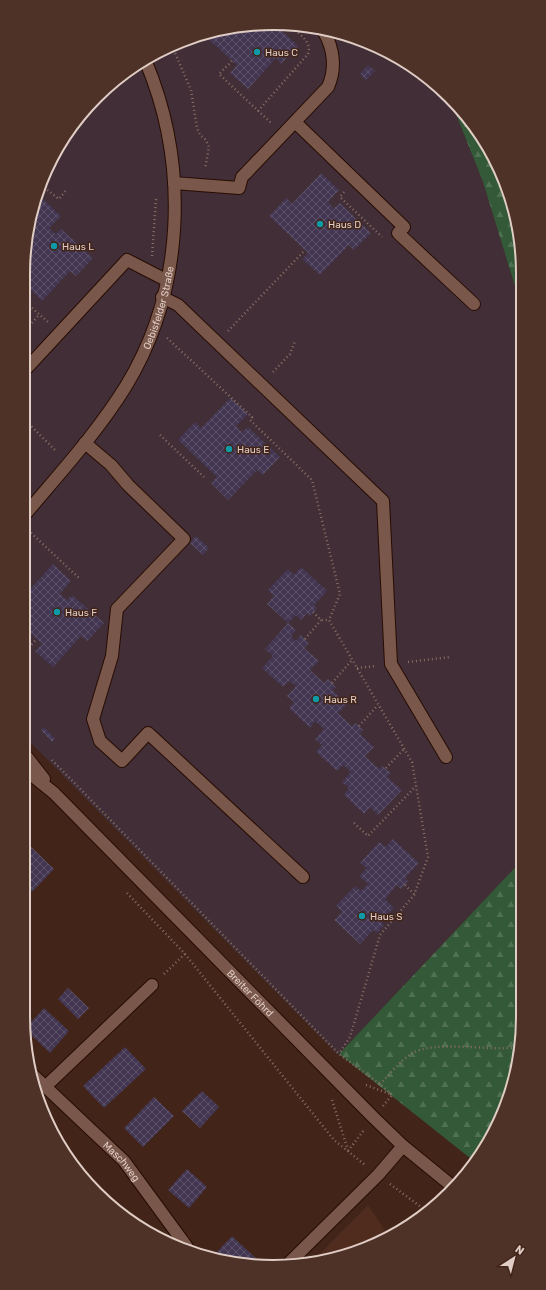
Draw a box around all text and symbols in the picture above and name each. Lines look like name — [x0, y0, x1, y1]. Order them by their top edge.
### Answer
marker: Haus C — [252, 47, 262, 57]
place label: Haus C — [265, 47, 298, 59]
marker: Haus D — [315, 219, 325, 229]
place label: Haus D — [328, 219, 361, 231]
marker: Haus L — [49, 241, 59, 251]
place label: Haus L — [62, 241, 94, 253]
street label: Oebisfelder Straße — [141, 265, 177, 351]
marker: Haus E — [224, 444, 234, 454]
place label: Haus E — [237, 444, 269, 456]
marker: Haus F — [52, 607, 62, 617]
place label: Haus F — [65, 607, 97, 619]
marker: Haus R — [311, 694, 321, 704]
place label: Haus R — [324, 694, 357, 706]
marker: Haus S — [357, 911, 367, 921]
place label: Haus S — [370, 911, 402, 923]
street label: Breiter Föhrd — [224, 967, 276, 1019]
street label: Maschweg — [100, 1139, 142, 1184]
north arrow — [494, 1238, 534, 1278]
text: N — [513, 1243, 527, 1258]

